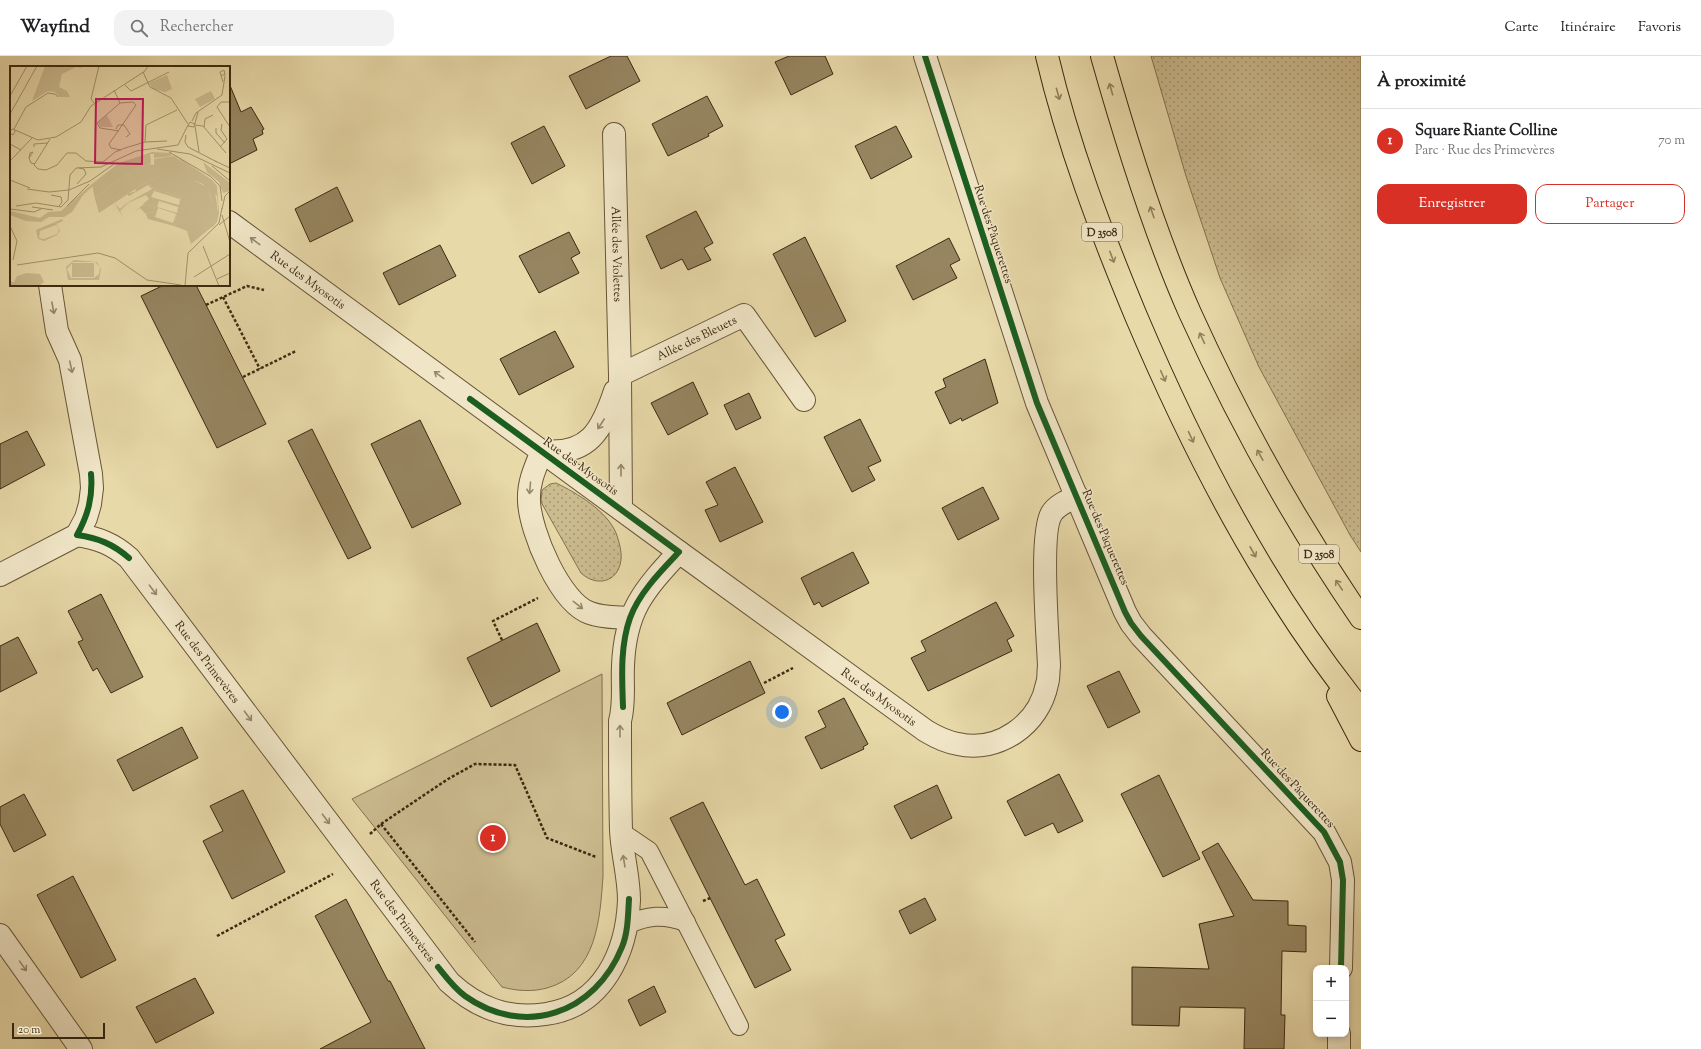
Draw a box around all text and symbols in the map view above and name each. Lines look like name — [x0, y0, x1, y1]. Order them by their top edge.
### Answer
search box — [114, 10, 394, 46]
text: Wayfind — [20, 14, 90, 41]
icon: search — [128, 17, 150, 39]
text: Rechercher — [160, 17, 233, 38]
text: Carte — [1505, 18, 1538, 38]
text: Itinéraire — [1560, 18, 1616, 38]
text: Favoris — [1638, 18, 1681, 38]
inset map — [10, 66, 230, 286]
text: À proximité — [1377, 70, 1466, 94]
one-way arrow — [1107, 82, 1114, 95]
one-way arrow — [1055, 87, 1062, 100]
text: Square Riante Colline — [1415, 121, 1557, 142]
text: 1 — [1388, 132, 1392, 150]
text: 70 m — [1658, 132, 1685, 150]
text: Parc · Rue des Primevères — [1415, 142, 1555, 160]
street label: Rue des Pâquerettes — [969, 183, 1018, 286]
button: Enregistrer — [1377, 184, 1527, 224]
button: Partager — [1535, 184, 1685, 224]
street label: Allée des Violettes — [606, 206, 626, 302]
one-way arrow — [1148, 206, 1155, 219]
road number: D 3508 — [1082, 223, 1122, 241]
one-way arrow — [250, 237, 261, 245]
street label: Rue des Myosotis — [266, 247, 349, 315]
one-way arrow — [1109, 250, 1117, 262]
one-way arrow — [49, 301, 57, 314]
street label: Allée des Bleuets — [654, 312, 740, 366]
one-way arrow — [1198, 333, 1205, 345]
one-way arrow — [68, 360, 76, 373]
one-way arrow — [1160, 370, 1167, 382]
one-way arrow — [433, 371, 444, 380]
one-way arrow — [597, 418, 605, 430]
one-way arrow — [1188, 431, 1195, 443]
street label: Rue des Myosotis — [539, 433, 622, 501]
one-way arrow — [1256, 449, 1264, 461]
one-way arrow — [617, 464, 625, 477]
one-way arrow — [526, 481, 534, 494]
street label: Rue des Pâquerettes — [1077, 487, 1133, 588]
road number: D 3508 — [1299, 545, 1339, 563]
one-way arrow — [1250, 546, 1257, 558]
one-way arrow — [1335, 580, 1343, 591]
one-way arrow — [148, 584, 157, 595]
one-way arrow — [572, 600, 583, 609]
street label: Rue des Primevères — [170, 618, 244, 708]
street label: Rue des Myosotis — [837, 664, 920, 731]
your location — [772, 702, 792, 722]
one-way arrow — [244, 710, 252, 721]
one-way arrow — [616, 725, 624, 738]
street label: Rue des Pâquerettes — [1256, 745, 1339, 832]
one-way arrow — [322, 814, 331, 825]
pin: 1 — [480, 823, 506, 853]
one-way arrow — [620, 855, 628, 868]
street label: Rue des Primevères — [365, 876, 439, 966]
one-way arrow — [19, 961, 27, 972]
map controls — [1313, 965, 1349, 1037]
button: + — [1313, 965, 1349, 1001]
button: − — [1313, 1001, 1349, 1037]
scale bar — [12, 1021, 105, 1040]
text: 20 m — [18, 1022, 40, 1038]

